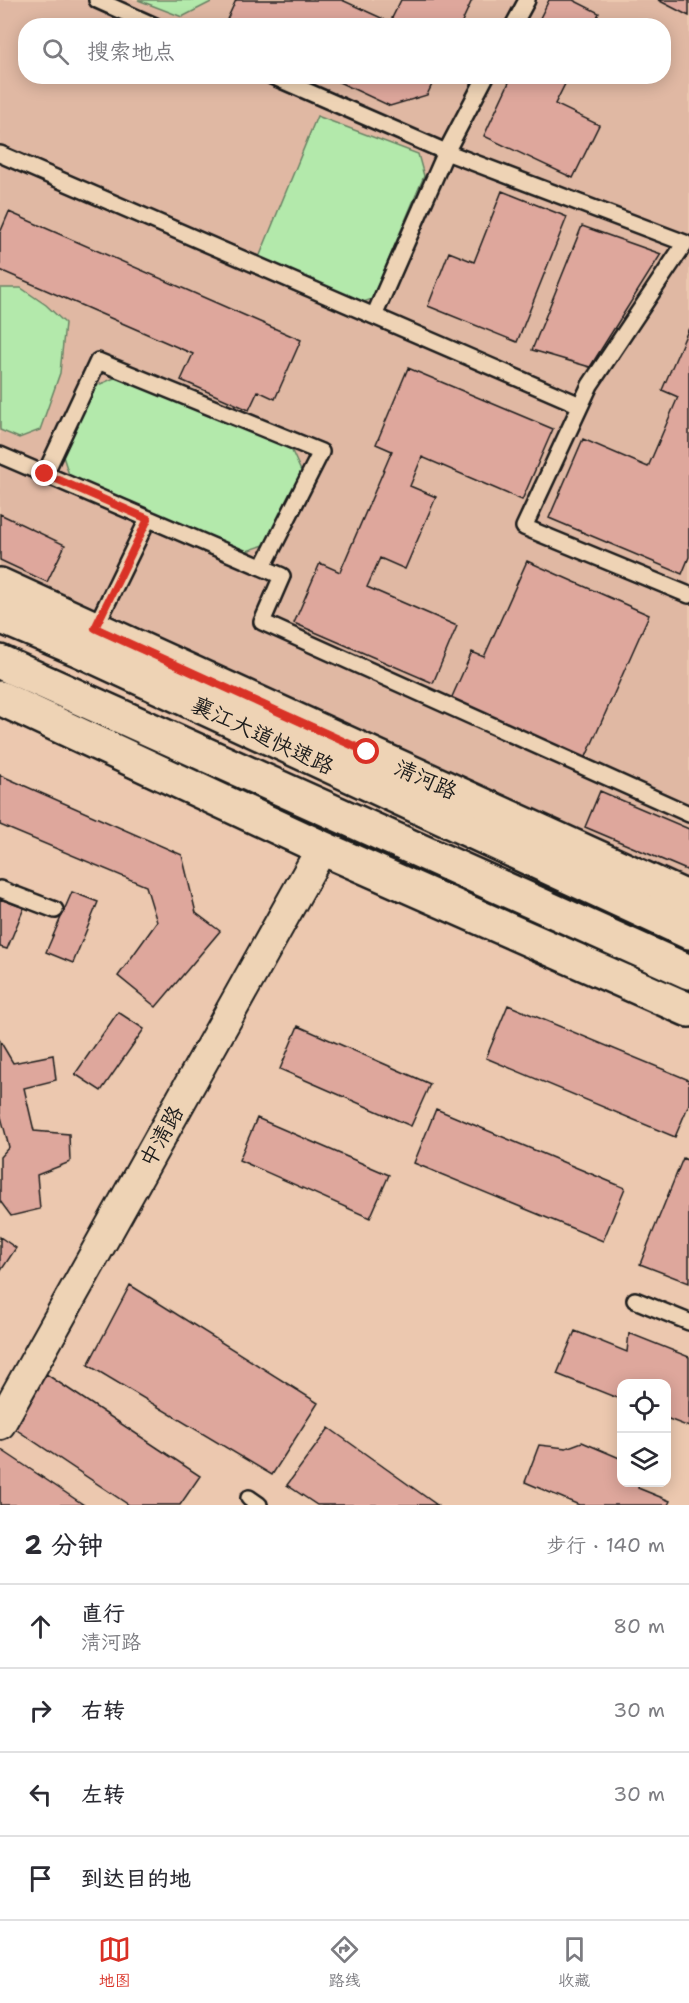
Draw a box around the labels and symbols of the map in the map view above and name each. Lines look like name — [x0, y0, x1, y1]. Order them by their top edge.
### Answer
route end — [31, 460, 57, 486]
street label: 襄江大道快速路 — [187, 690, 339, 781]
route start — [353, 738, 379, 764]
street label: 清河路 — [390, 753, 462, 806]
street label: 中清路 — [133, 1100, 190, 1172]

